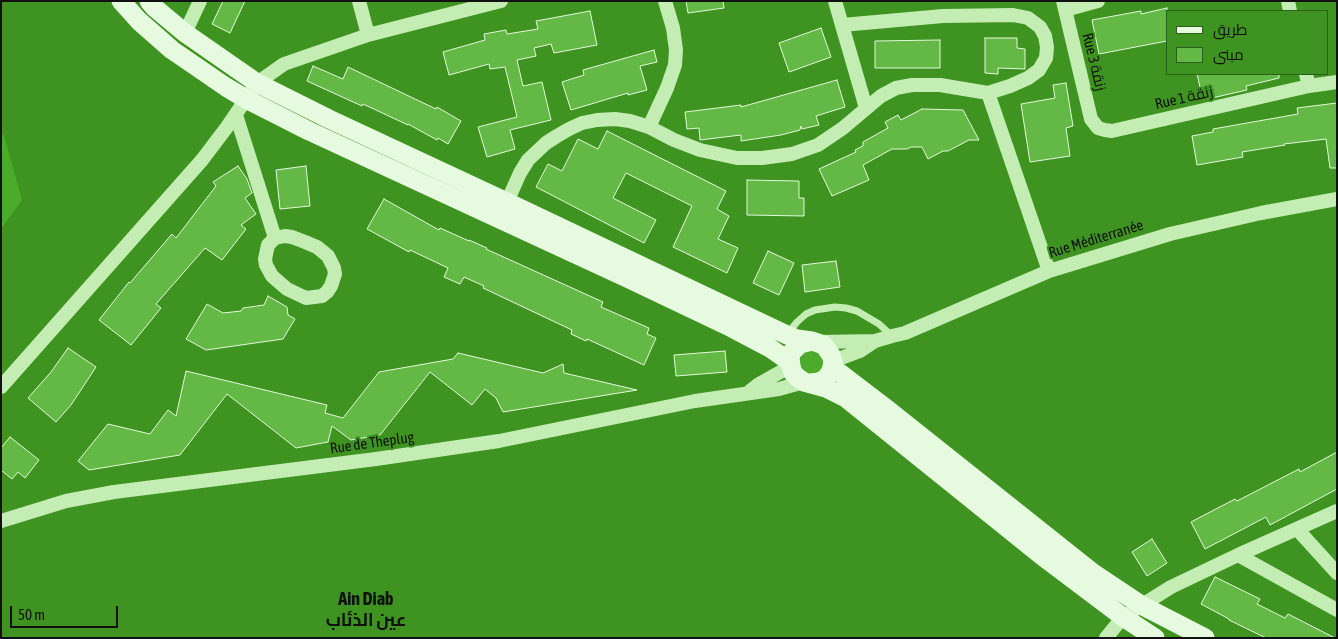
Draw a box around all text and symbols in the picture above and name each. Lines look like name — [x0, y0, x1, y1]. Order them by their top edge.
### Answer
legend — [1166, 10, 1328, 75]
text: طريق — [1213, 21, 1247, 38]
street label: Rue 3 زنقة — [1078, 31, 1110, 93]
text: مبنى — [1213, 46, 1244, 63]
street label: Rue 1 زنقة — [1153, 83, 1215, 113]
street label: Rue Méditerranée — [1046, 216, 1146, 262]
street label: Rue de Theplug — [329, 428, 415, 458]
district label: Ain Diab عين الذئاب — [326, 588, 406, 630]
scale bar — [12, 596, 120, 628]
text: 50 m — [18, 606, 45, 623]

